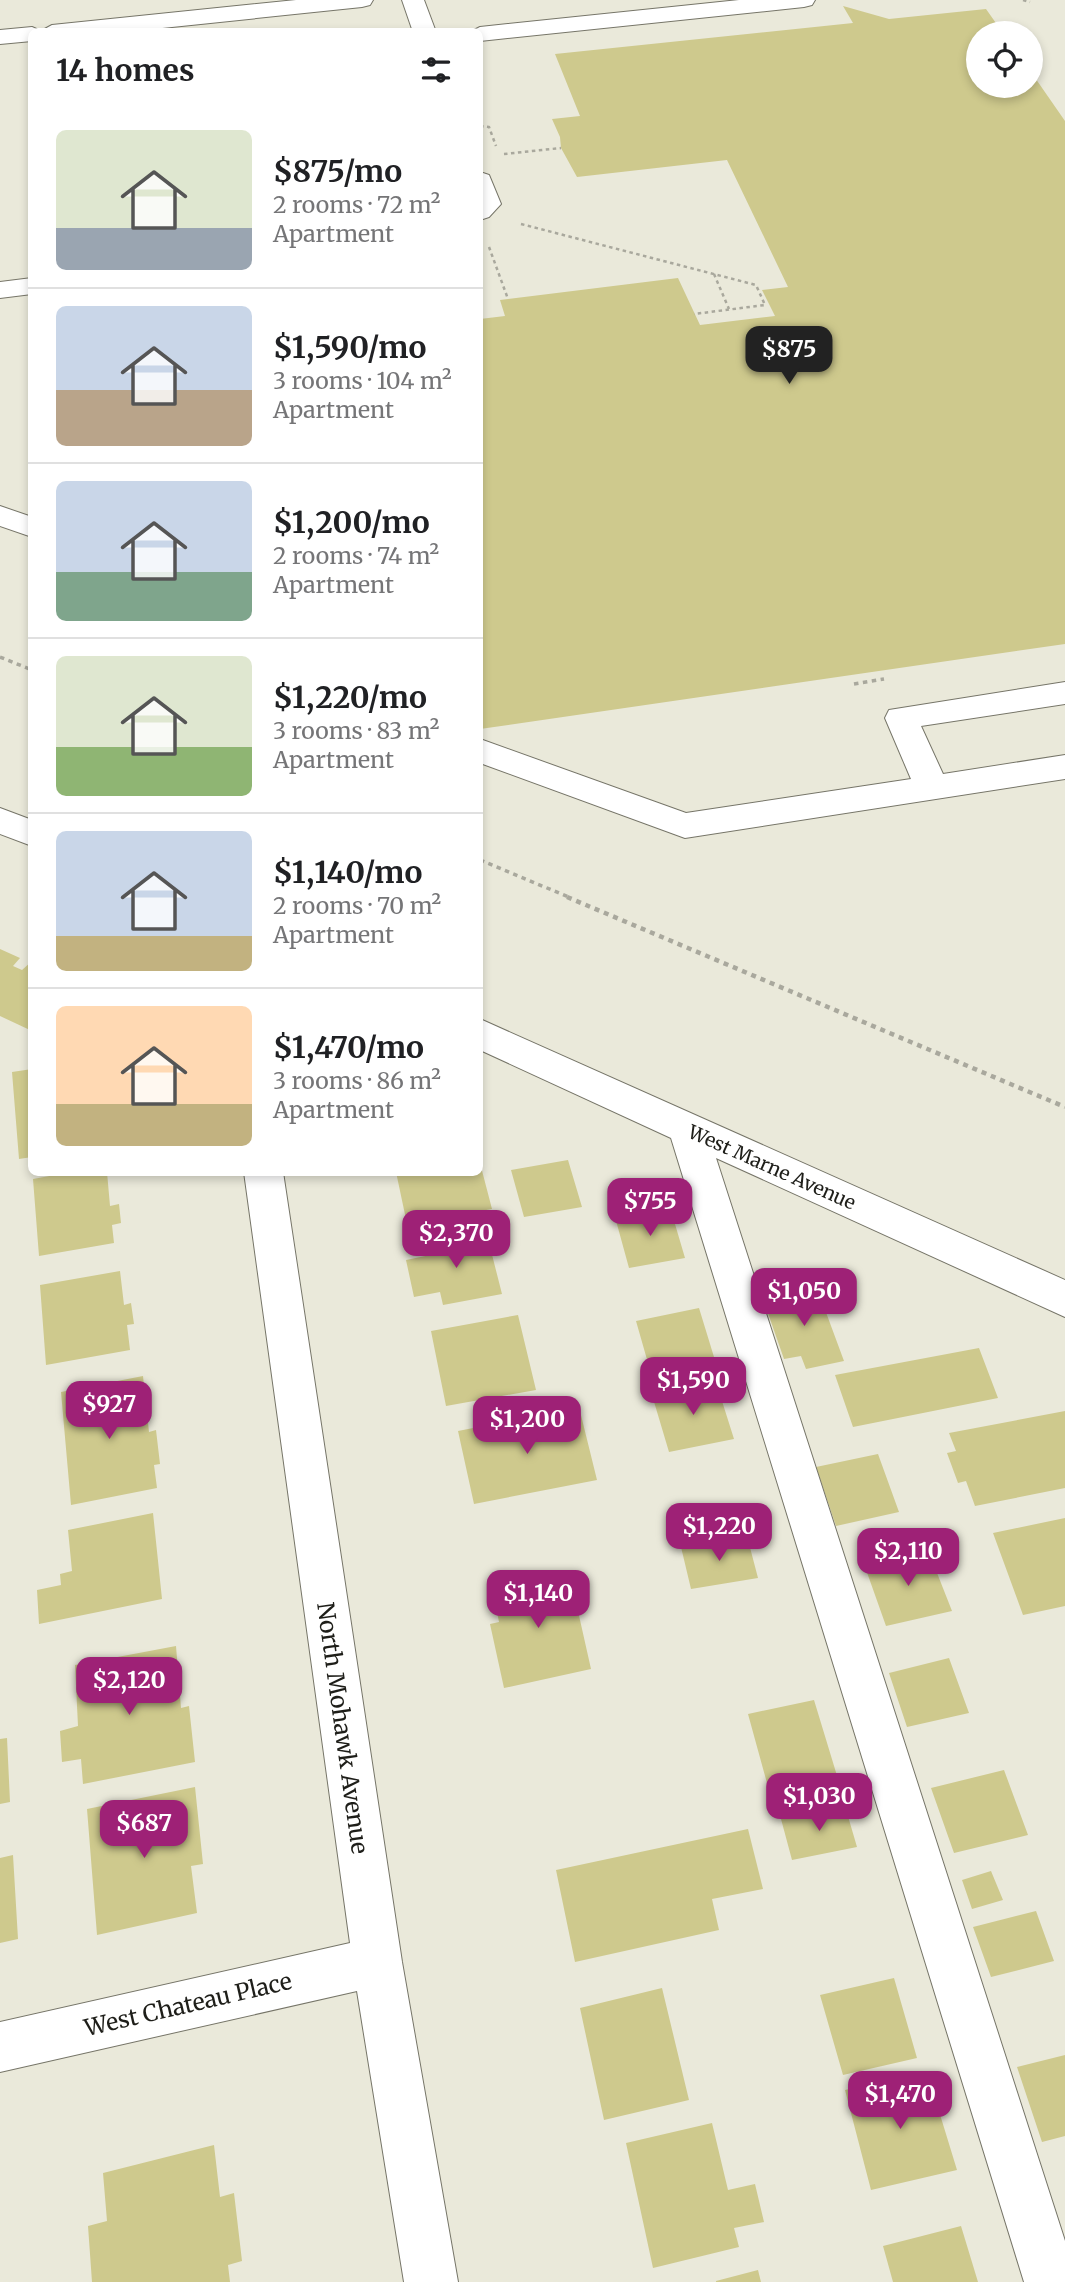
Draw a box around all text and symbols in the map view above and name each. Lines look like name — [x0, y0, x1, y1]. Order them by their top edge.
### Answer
map controls — [966, 21, 1043, 98]
button: locate — [966, 21, 1043, 98]
text: 14 homes — [56, 51, 194, 89]
icon: filters — [417, 51, 455, 89]
text: $875/mo — [273, 152, 402, 190]
icon: home — [112, 158, 196, 242]
text: 2 rooms · 72 m² — [273, 190, 440, 219]
text: Apartment — [273, 219, 394, 248]
pin: $875 — [748, 326, 830, 386]
text: $1,590/mo — [273, 328, 426, 366]
icon: home — [112, 334, 196, 418]
text: $875 — [761, 334, 817, 363]
text: 3 rooms · 104 m² — [273, 366, 452, 395]
text: Apartment — [273, 395, 394, 424]
text: $1,200/mo — [273, 503, 430, 541]
icon: home — [112, 509, 196, 593]
text: 2 rooms · 74 m² — [273, 541, 439, 570]
text: Apartment — [273, 570, 394, 599]
text: $1,220/mo — [273, 678, 427, 716]
icon: home — [112, 684, 196, 768]
text: 3 rooms · 83 m² — [273, 716, 439, 745]
text: Apartment — [273, 745, 394, 774]
text: $1,140/mo — [273, 853, 422, 891]
icon: home — [112, 859, 196, 943]
text: 2 rooms · 70 m² — [273, 891, 441, 920]
text: Apartment — [273, 920, 394, 949]
text: $1,470/mo — [273, 1028, 424, 1066]
icon: home — [112, 1034, 196, 1118]
text: 3 rooms · 86 m² — [273, 1066, 441, 1095]
text: Apartment — [273, 1095, 394, 1124]
street label: West Marne Avenue — [684, 1119, 859, 1215]
pin: $755 — [609, 1178, 691, 1238]
text: $755 — [623, 1186, 677, 1215]
pin: $2,370 — [399, 1210, 513, 1270]
text: $2,370 — [418, 1218, 494, 1247]
pin: $1,050 — [747, 1268, 861, 1328]
text: $1,050 — [767, 1276, 841, 1305]
pin: $1,590 — [636, 1358, 750, 1417]
text: $1,590 — [656, 1365, 730, 1394]
pin: $927 — [68, 1382, 150, 1441]
text: $927 — [82, 1389, 136, 1418]
pin: $1,200 — [470, 1396, 584, 1456]
text: $1,200 — [489, 1404, 565, 1433]
pin: $1,220 — [662, 1504, 776, 1563]
text: $1,220 — [682, 1511, 756, 1540]
pin: $2,110 — [851, 1528, 965, 1588]
text: $2,110 — [873, 1536, 943, 1565]
pin: $1,140 — [481, 1570, 595, 1630]
text: $1,140 — [503, 1578, 573, 1607]
street label: North Mohawk Avenue — [311, 1600, 375, 1856]
pin: $2,120 — [72, 1658, 186, 1717]
text: $2,120 — [92, 1665, 166, 1694]
pin: $1,030 — [762, 1773, 876, 1833]
text: $1,030 — [782, 1781, 856, 1810]
pin: $687 — [103, 1800, 185, 1860]
text: $687 — [116, 1808, 172, 1837]
street label: West Chateau Place — [80, 1966, 295, 2042]
pin: $1,470 — [843, 2072, 957, 2131]
text: $1,470 — [864, 2079, 936, 2108]

